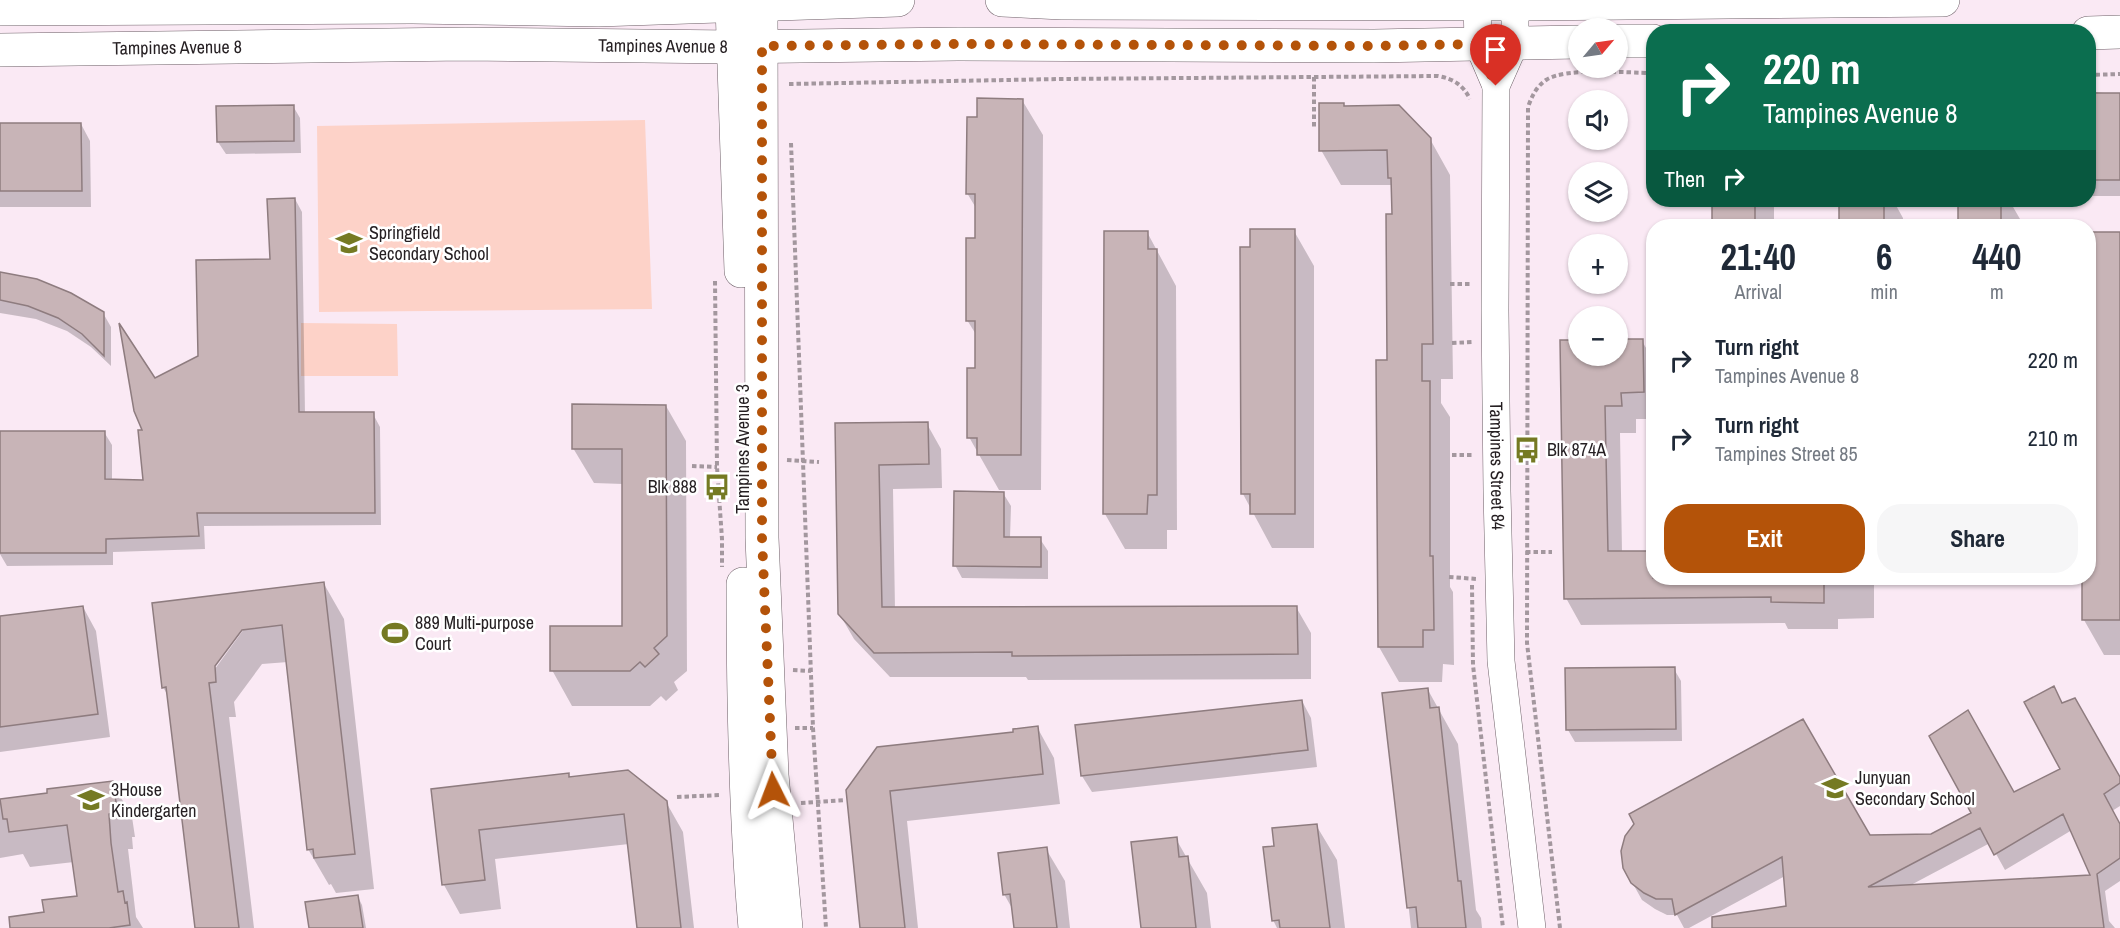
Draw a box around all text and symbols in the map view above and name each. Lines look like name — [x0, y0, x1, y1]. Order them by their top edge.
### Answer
north arrow — [1568, 18, 1628, 78]
map controls — [1568, 18, 1628, 366]
pin — [1470, 24, 1521, 86]
street label: Tampines Avenue 8 — [598, 32, 728, 59]
icon: arrive — [1479, 33, 1512, 66]
street label: Tampines Avenue 8 — [112, 34, 242, 61]
text: 220 m — [1763, 41, 1861, 97]
icon: right — [1664, 48, 1742, 126]
button: sound — [1568, 90, 1628, 150]
text: Tampines Avenue 8 — [1763, 95, 1958, 131]
button: layers — [1568, 162, 1628, 222]
icon: right — [1717, 162, 1750, 195]
text: Then — [1664, 164, 1705, 194]
place label: Springfield Secondary School — [369, 220, 489, 266]
school or university icon: Springfield Secondary School — [334, 228, 364, 258]
text: 21:40 — [1720, 233, 1796, 281]
text: 6 — [1876, 233, 1892, 281]
text: 440 — [1972, 233, 2022, 281]
button: + — [1568, 234, 1628, 294]
text: Arrival — [1735, 278, 1782, 305]
text: min — [1870, 278, 1898, 305]
text: m — [1990, 278, 2004, 305]
button: − — [1568, 306, 1628, 366]
text: Turn right — [1715, 332, 1799, 362]
icon: right — [1664, 344, 1697, 377]
text: 220 m — [2028, 345, 2078, 375]
text: Tampines Avenue 8 — [1715, 362, 1859, 389]
street label: Tampines Avenue 3 — [730, 384, 755, 514]
street label: Tampines Street 84 — [1484, 402, 1511, 530]
text: Turn right — [1715, 410, 1799, 440]
icon: right — [1664, 422, 1697, 455]
text: 210 m — [2028, 423, 2078, 453]
bus stop icon: Blk 874A — [1512, 435, 1542, 465]
place label: Blk 874A — [1547, 437, 1606, 462]
text: Tampines Street 85 — [1715, 440, 1858, 467]
bus stop icon: Blk 888 — [702, 472, 732, 502]
place label: Blk 888 — [648, 474, 697, 499]
button: Exit — [1664, 504, 1865, 573]
button: Share — [1877, 504, 2078, 573]
place label: 889 Multi-purpose Court — [415, 610, 534, 656]
sports icon: 889 Multi-purpose Court — [380, 618, 410, 648]
position arrow — [741, 758, 805, 822]
place label: Junyuan Secondary School — [1855, 765, 1975, 811]
school or university icon: Junyuan Secondary School — [1820, 773, 1850, 803]
place label: 3House Kindergarten — [111, 777, 196, 823]
school or university icon: 3House Kindergarten — [76, 785, 106, 815]

